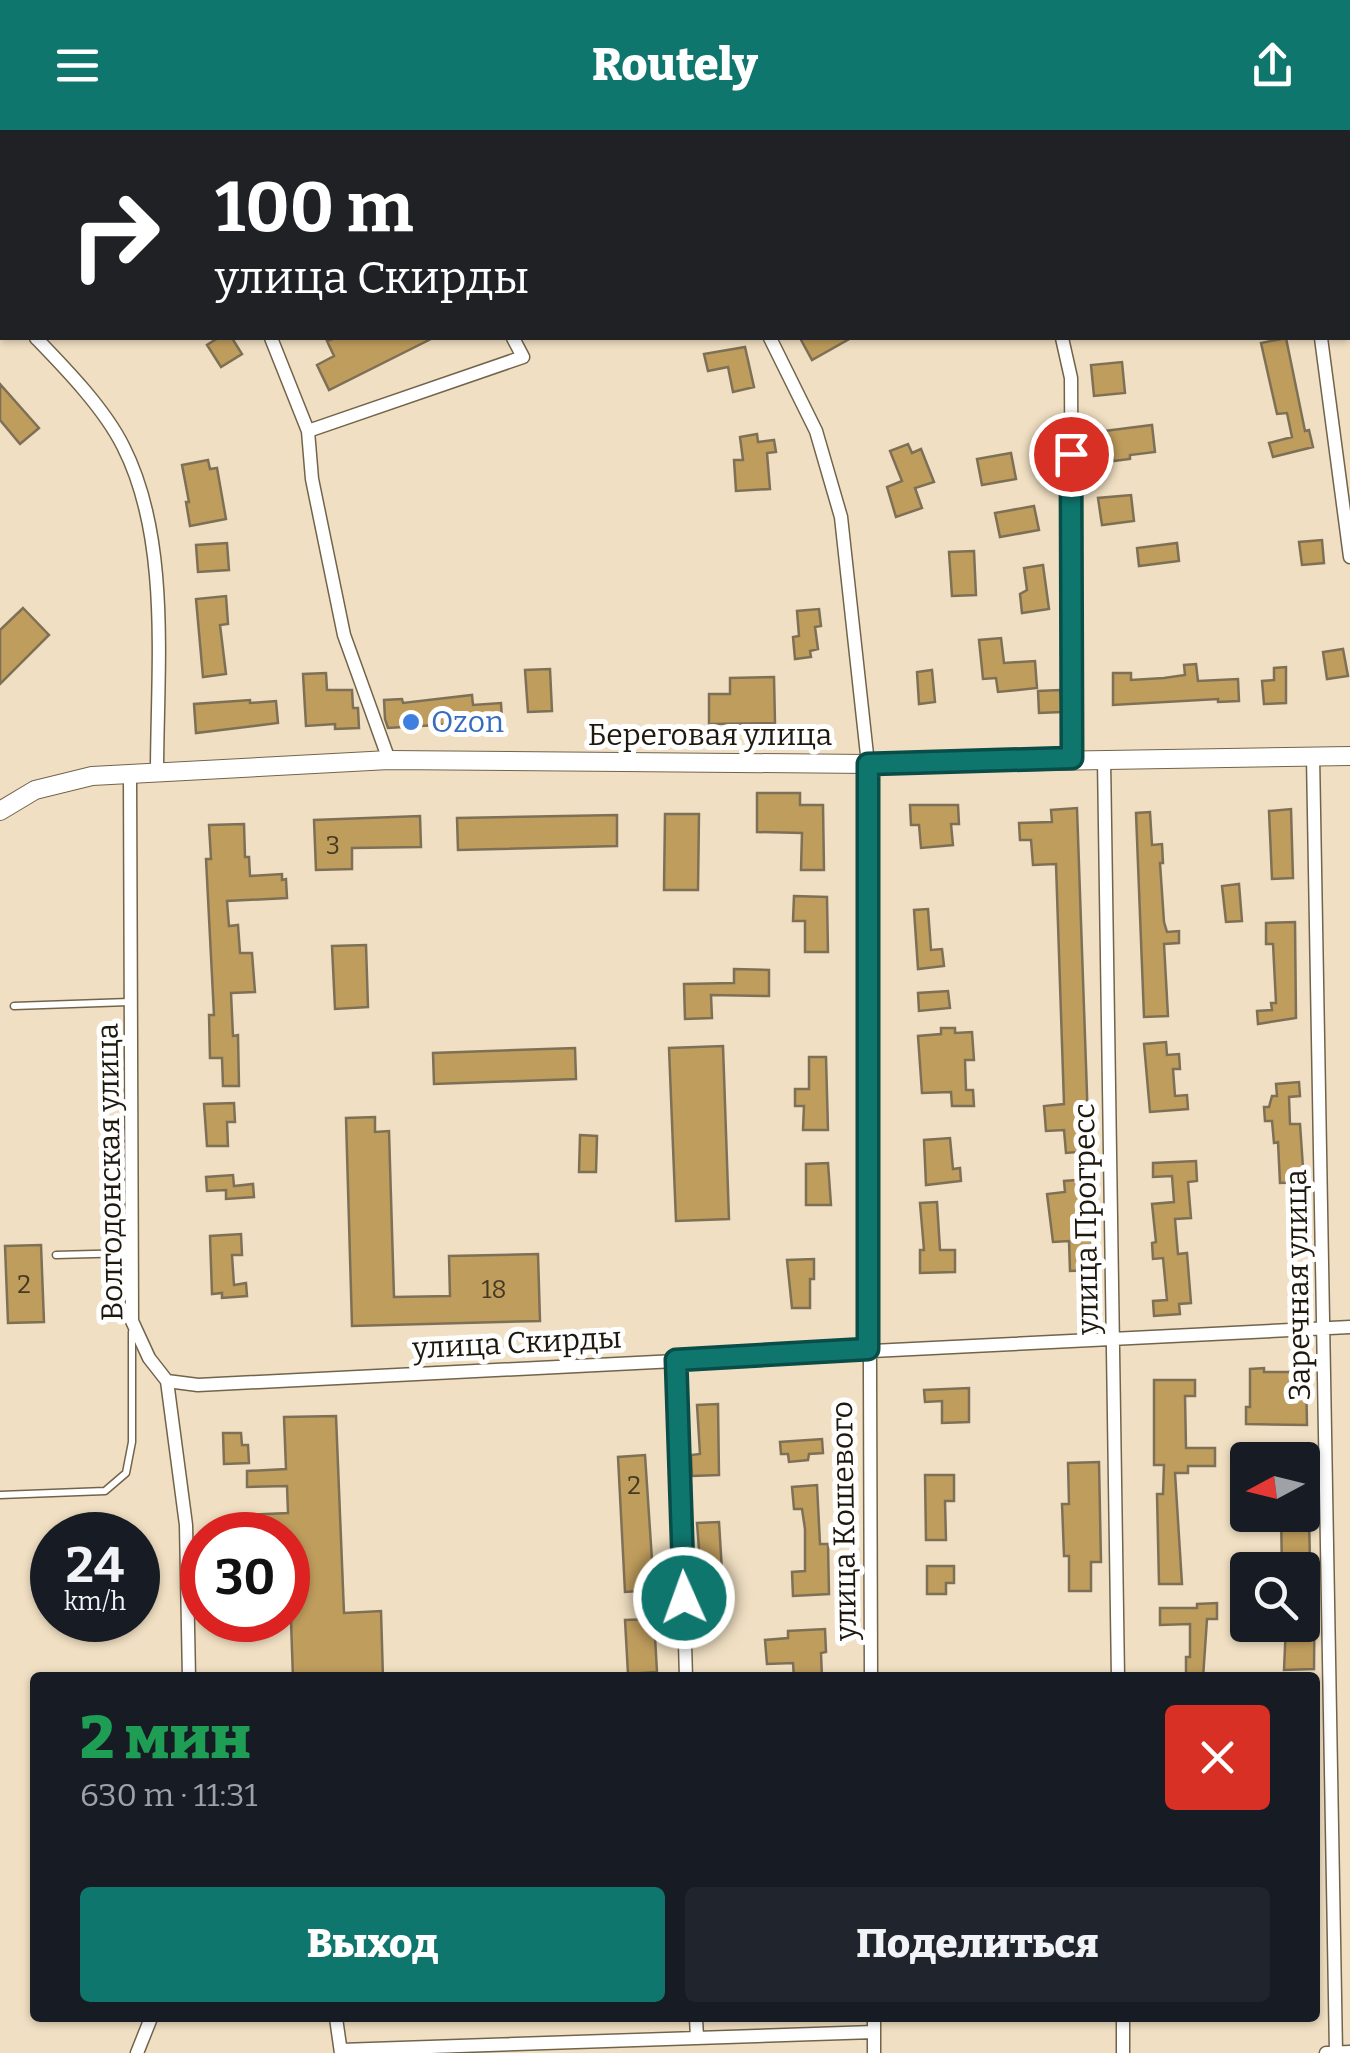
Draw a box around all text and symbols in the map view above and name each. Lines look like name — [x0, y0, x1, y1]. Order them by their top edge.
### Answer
icon: menu — [50, 38, 105, 93]
text: Routely — [592, 38, 758, 92]
icon: share — [1245, 38, 1300, 93]
text: 100 m — [215, 166, 414, 250]
icon: right — [50, 170, 180, 300]
text: улица Скирды — [215, 251, 529, 305]
pin — [1029, 412, 1114, 497]
icon: arrive — [1044, 427, 1099, 482]
place label: Ozon — [431, 704, 504, 740]
marker: Ozon — [400, 711, 422, 733]
street label: Береговая улица — [588, 717, 832, 753]
house number: 3 — [326, 831, 340, 861]
street label: Волгодонская улица — [89, 1023, 131, 1321]
street label: улица Прогресс — [1066, 1103, 1106, 1336]
street label: Заречная улица — [1278, 1169, 1318, 1401]
house number: 2 — [17, 1270, 31, 1300]
house number: 18 — [481, 1275, 507, 1305]
street label: улица Скирды — [411, 1320, 622, 1367]
street label: улица Кошевого — [824, 1401, 864, 1642]
north arrow — [1230, 1442, 1320, 1532]
map controls — [1230, 1442, 1320, 1642]
house number: 2 — [627, 1471, 641, 1501]
speed limit sign: 30 — [180, 1512, 310, 1642]
text: 24 — [66, 1535, 124, 1595]
position arrow — [632, 1546, 736, 1650]
button: search — [1230, 1552, 1320, 1642]
text: km/h — [64, 1587, 126, 1617]
text: 2 мин — [80, 1702, 251, 1774]
button: close — [1165, 1705, 1270, 1810]
text: 630 m · 11:31 — [80, 1776, 258, 1814]
button: Выход — [80, 1887, 665, 2002]
button: Поделиться — [685, 1887, 1270, 2002]

